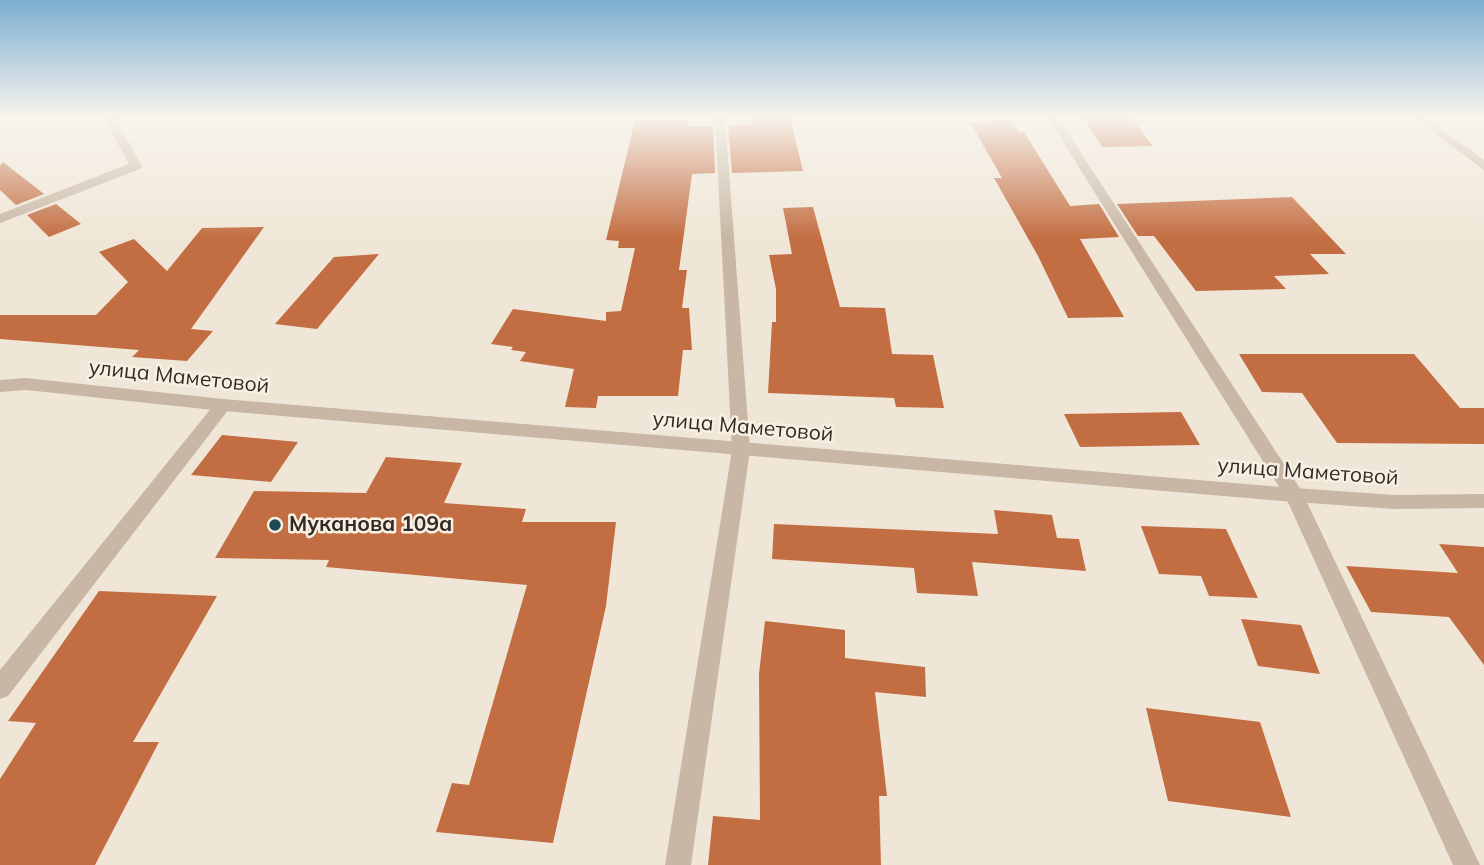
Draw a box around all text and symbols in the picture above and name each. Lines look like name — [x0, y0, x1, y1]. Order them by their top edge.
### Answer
street label: улица Маметовой — [87, 355, 271, 399]
street label: улица Маметовой — [652, 407, 834, 447]
street label: улица Маметовой — [1217, 453, 1399, 491]
place label: Муканова 109а — [289, 512, 452, 538]
marker: Муканова 109а — [267, 517, 283, 533]

